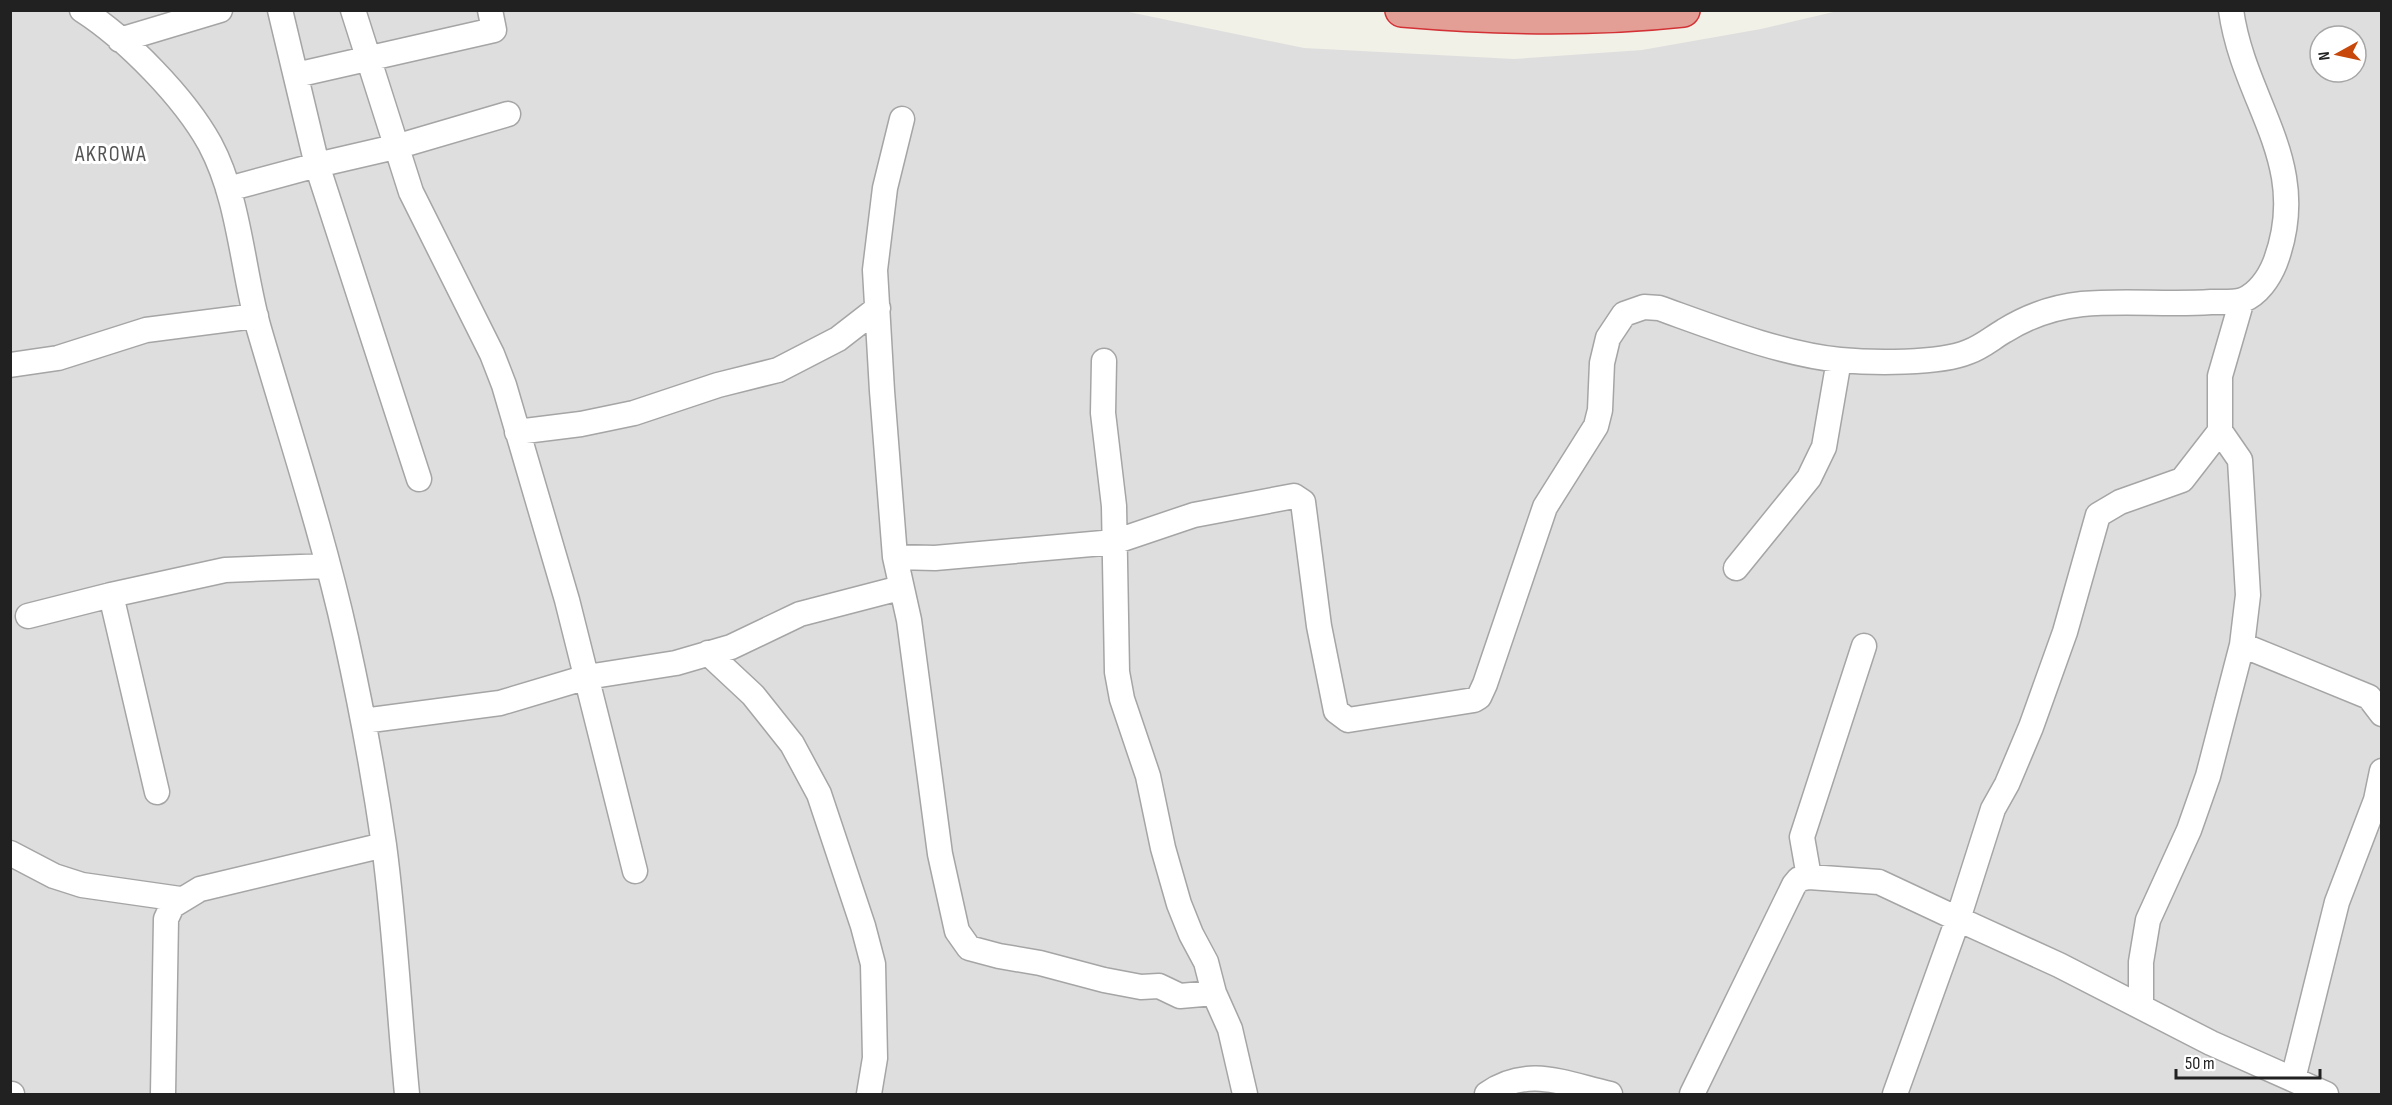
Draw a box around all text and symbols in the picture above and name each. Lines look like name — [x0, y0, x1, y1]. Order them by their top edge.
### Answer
north arrow — [2308, 24, 2368, 84]
text: N — [2315, 50, 2335, 61]
district label: AKROWA — [74, 141, 147, 168]
scale bar — [2176, 1042, 2320, 1080]
text: 50 m — [2185, 1053, 2215, 1074]

